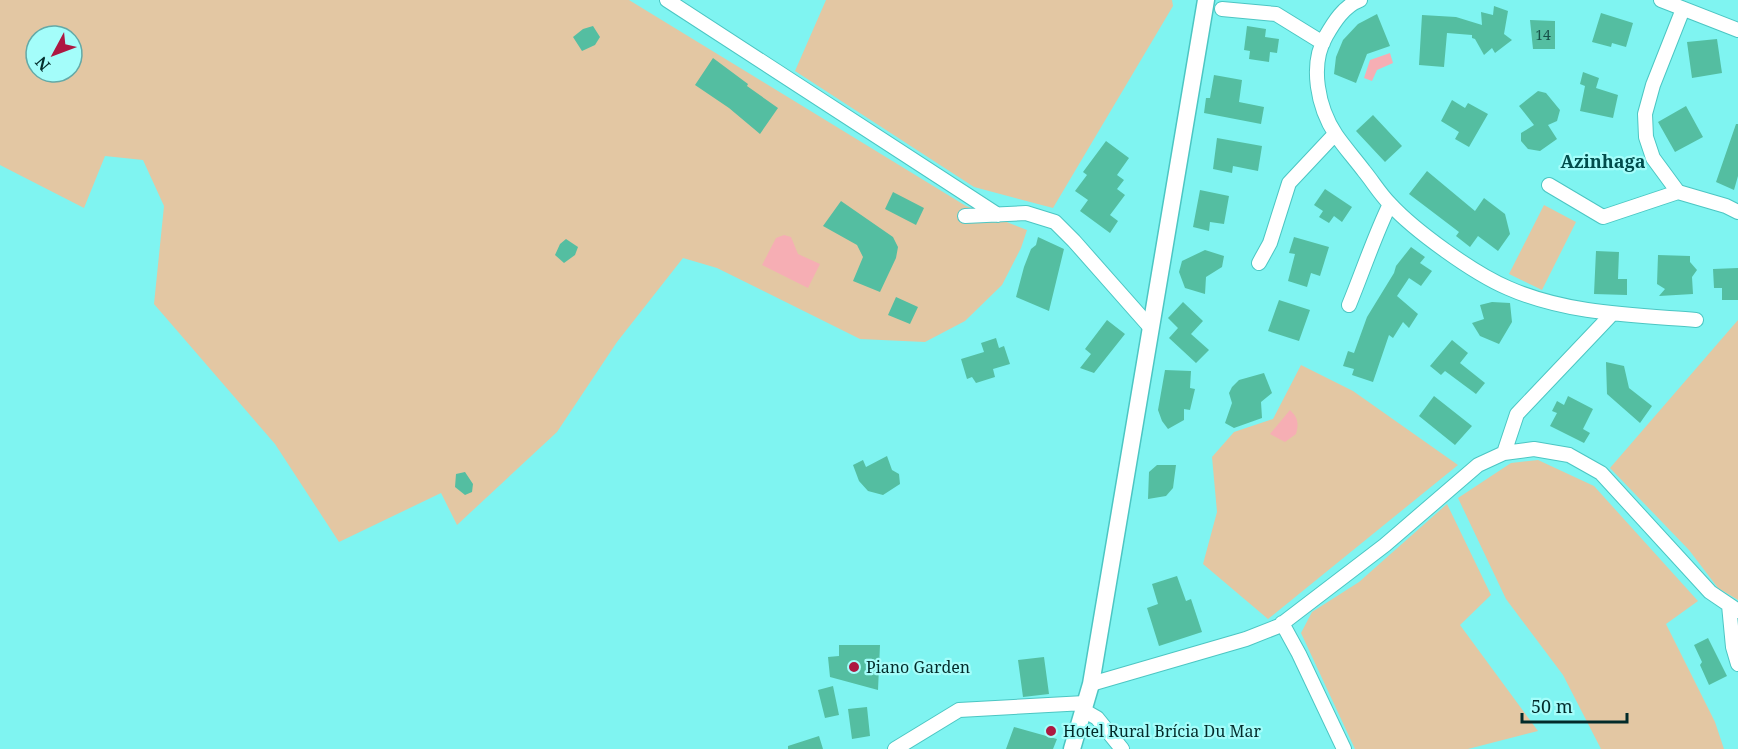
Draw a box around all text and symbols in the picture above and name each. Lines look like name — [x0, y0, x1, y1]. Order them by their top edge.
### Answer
north arrow — [24, 24, 84, 84]
house number: 14 — [1535, 25, 1551, 44]
text: N — [30, 52, 55, 76]
district label: Azinhaga — [1560, 149, 1646, 173]
place label: Piano Garden — [866, 656, 970, 678]
marker: Piano Garden — [847, 660, 861, 674]
scale bar — [1522, 686, 1627, 724]
text: 50 m — [1531, 694, 1573, 718]
place label: Hotel Rural Brícia Du Mar — [1063, 720, 1261, 742]
marker: Hotel Rural Brícia Du Mar — [1044, 724, 1058, 738]

